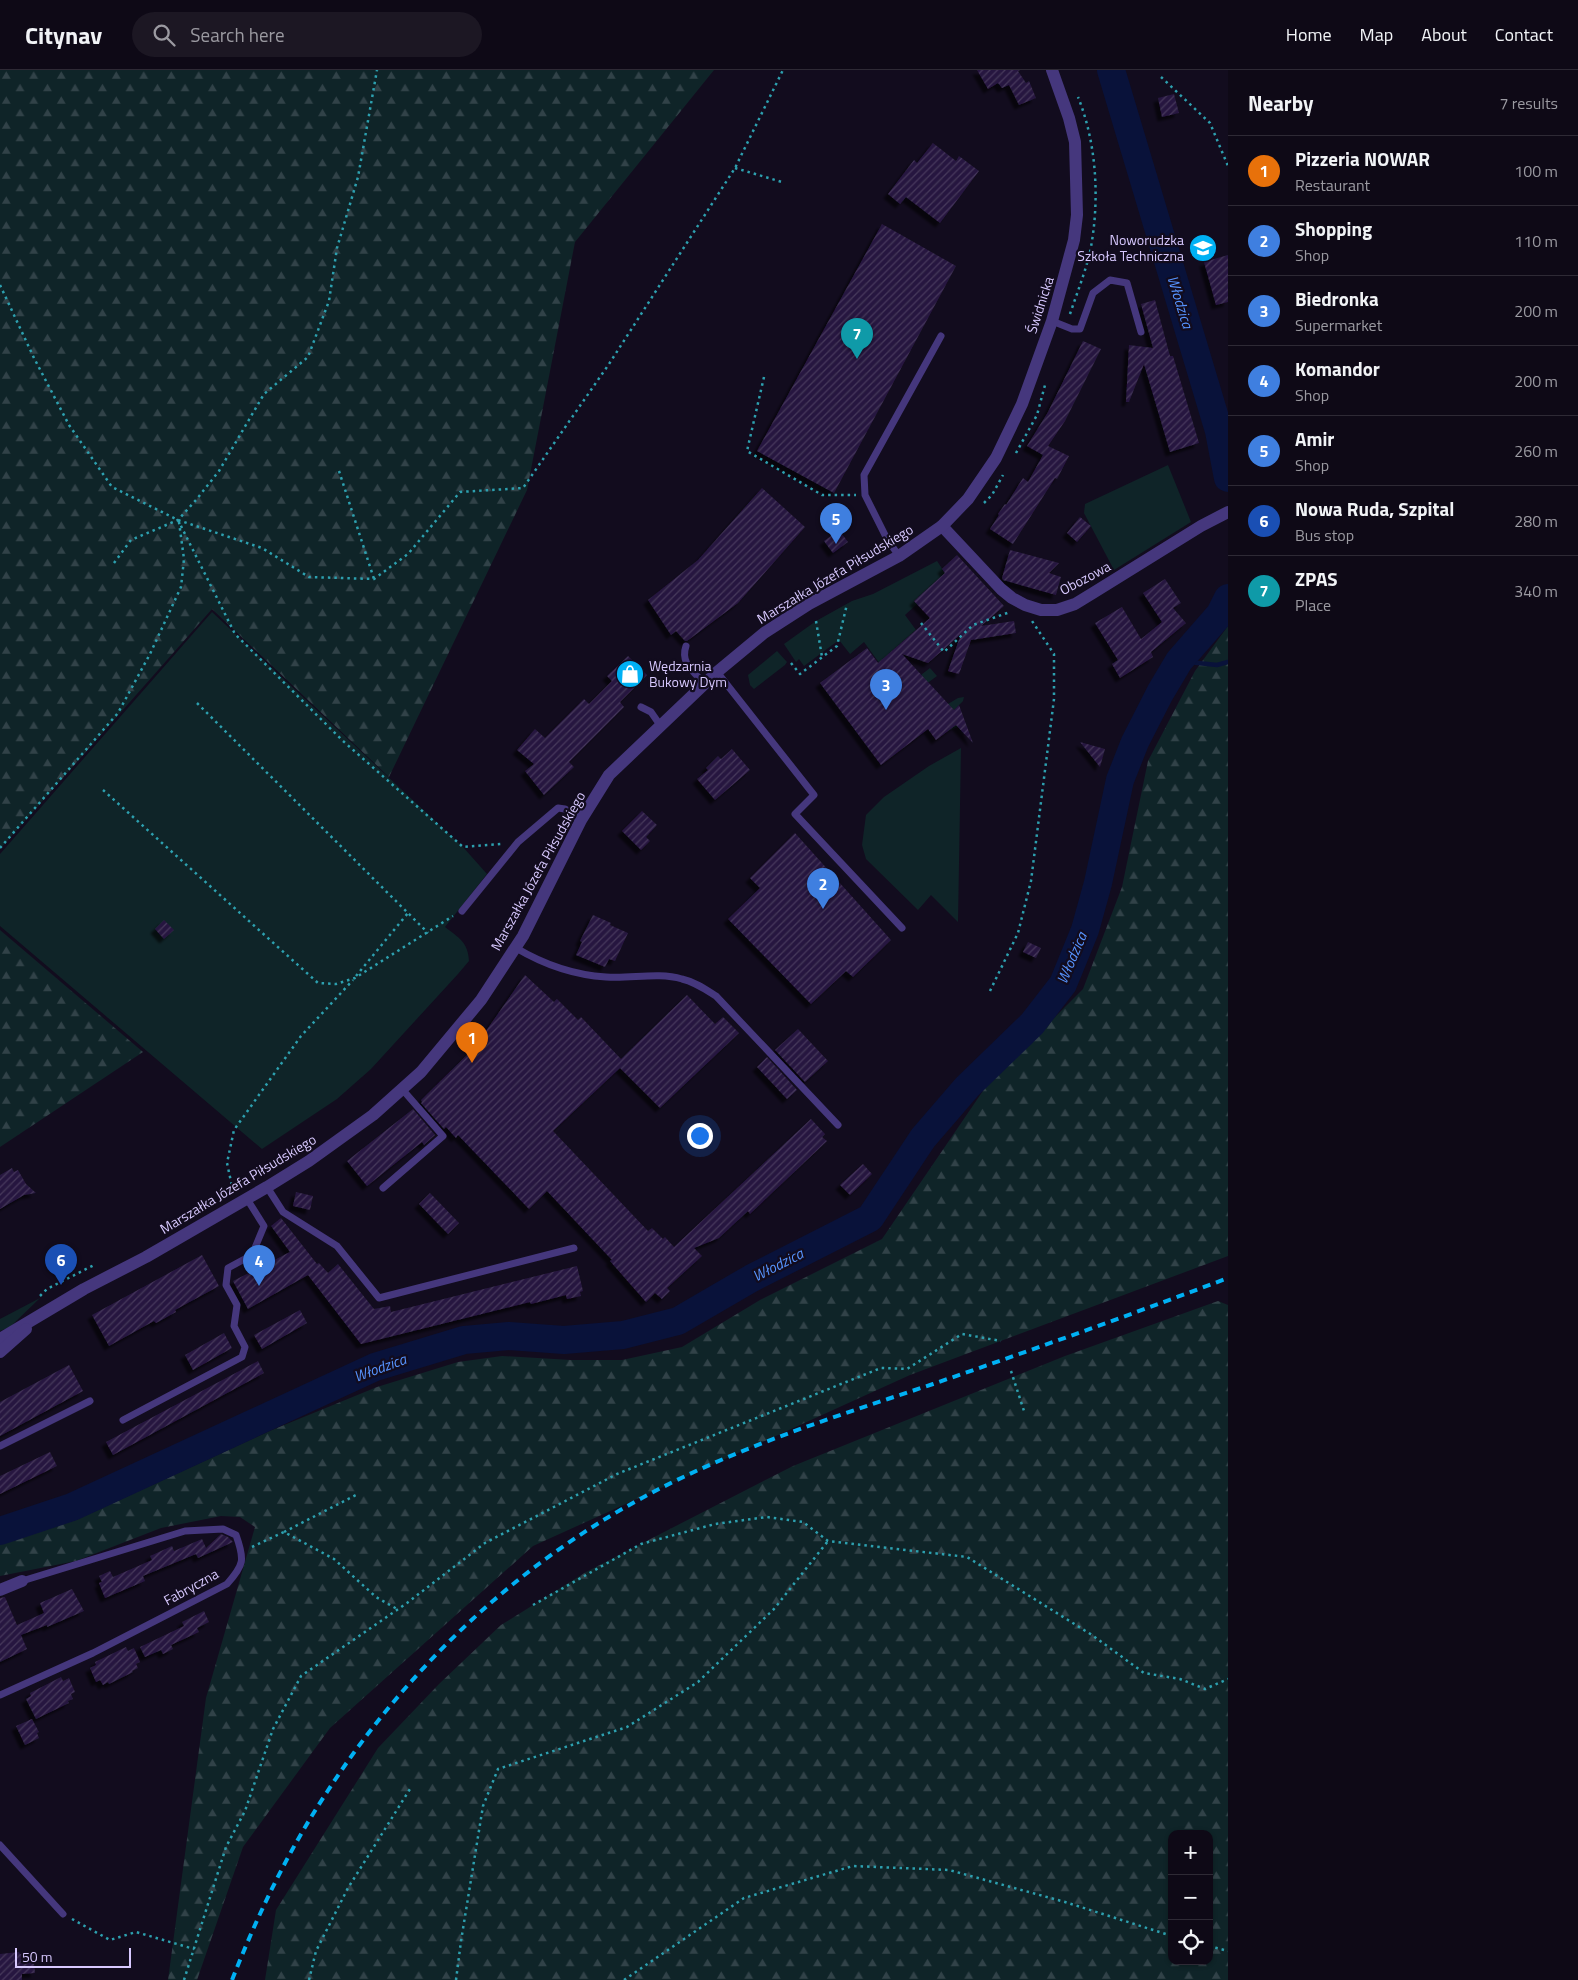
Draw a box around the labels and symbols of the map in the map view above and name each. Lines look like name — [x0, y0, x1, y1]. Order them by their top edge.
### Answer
place label: Noworudzka Szkoła Techniczna — [1077, 229, 1184, 266]
school or university icon: Noworudzka Szkoła Techniczna — [1188, 233, 1218, 263]
water label: Włodzica — [1162, 273, 1200, 333]
street label: Świdnicka — [1020, 274, 1059, 336]
pin: 7 — [841, 318, 873, 359]
pin: 5 — [820, 503, 852, 544]
street label: Marszałka Józefa Piłsudskiego — [753, 518, 917, 629]
street label: Obozowa — [1055, 555, 1114, 600]
place label: Wędzarnia Bukowy Dym — [649, 655, 727, 692]
shop icon: Wędzarnia Bukowy Dym — [615, 659, 645, 689]
pin: 3 — [870, 669, 902, 710]
street label: Marszałka Józefa Piłsudskiego — [485, 787, 590, 954]
pin: 2 — [807, 868, 839, 909]
water label: Włodzica — [1050, 927, 1093, 987]
pin: 1 — [456, 1022, 488, 1063]
your location — [687, 1123, 713, 1149]
street label: Marszałka Józefa Piłsudskiego — [156, 1128, 320, 1239]
water label: Włodzica — [748, 1241, 808, 1287]
pin: 6 — [45, 1244, 77, 1285]
pin: 4 — [243, 1245, 275, 1286]
water label: Włodzica — [350, 1347, 411, 1388]
street label: Fabryczna — [160, 1563, 222, 1610]
scale bar — [15, 1945, 131, 1968]

